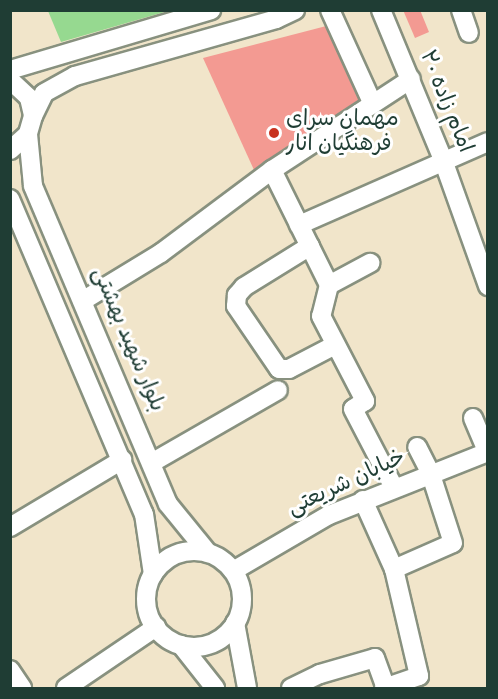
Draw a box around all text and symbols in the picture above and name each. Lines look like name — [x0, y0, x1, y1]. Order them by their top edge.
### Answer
street label: امام زاده ۲۰ — [413, 47, 477, 157]
place label: مهمان سرای فرهنگیان انار — [286, 107, 399, 158]
marker: مهمان سرای فرهنگیان انار — [267, 126, 281, 140]
street label: بلوار شهید بهشتی — [85, 264, 169, 416]
street label: خیابان شریعتی — [284, 445, 410, 523]

